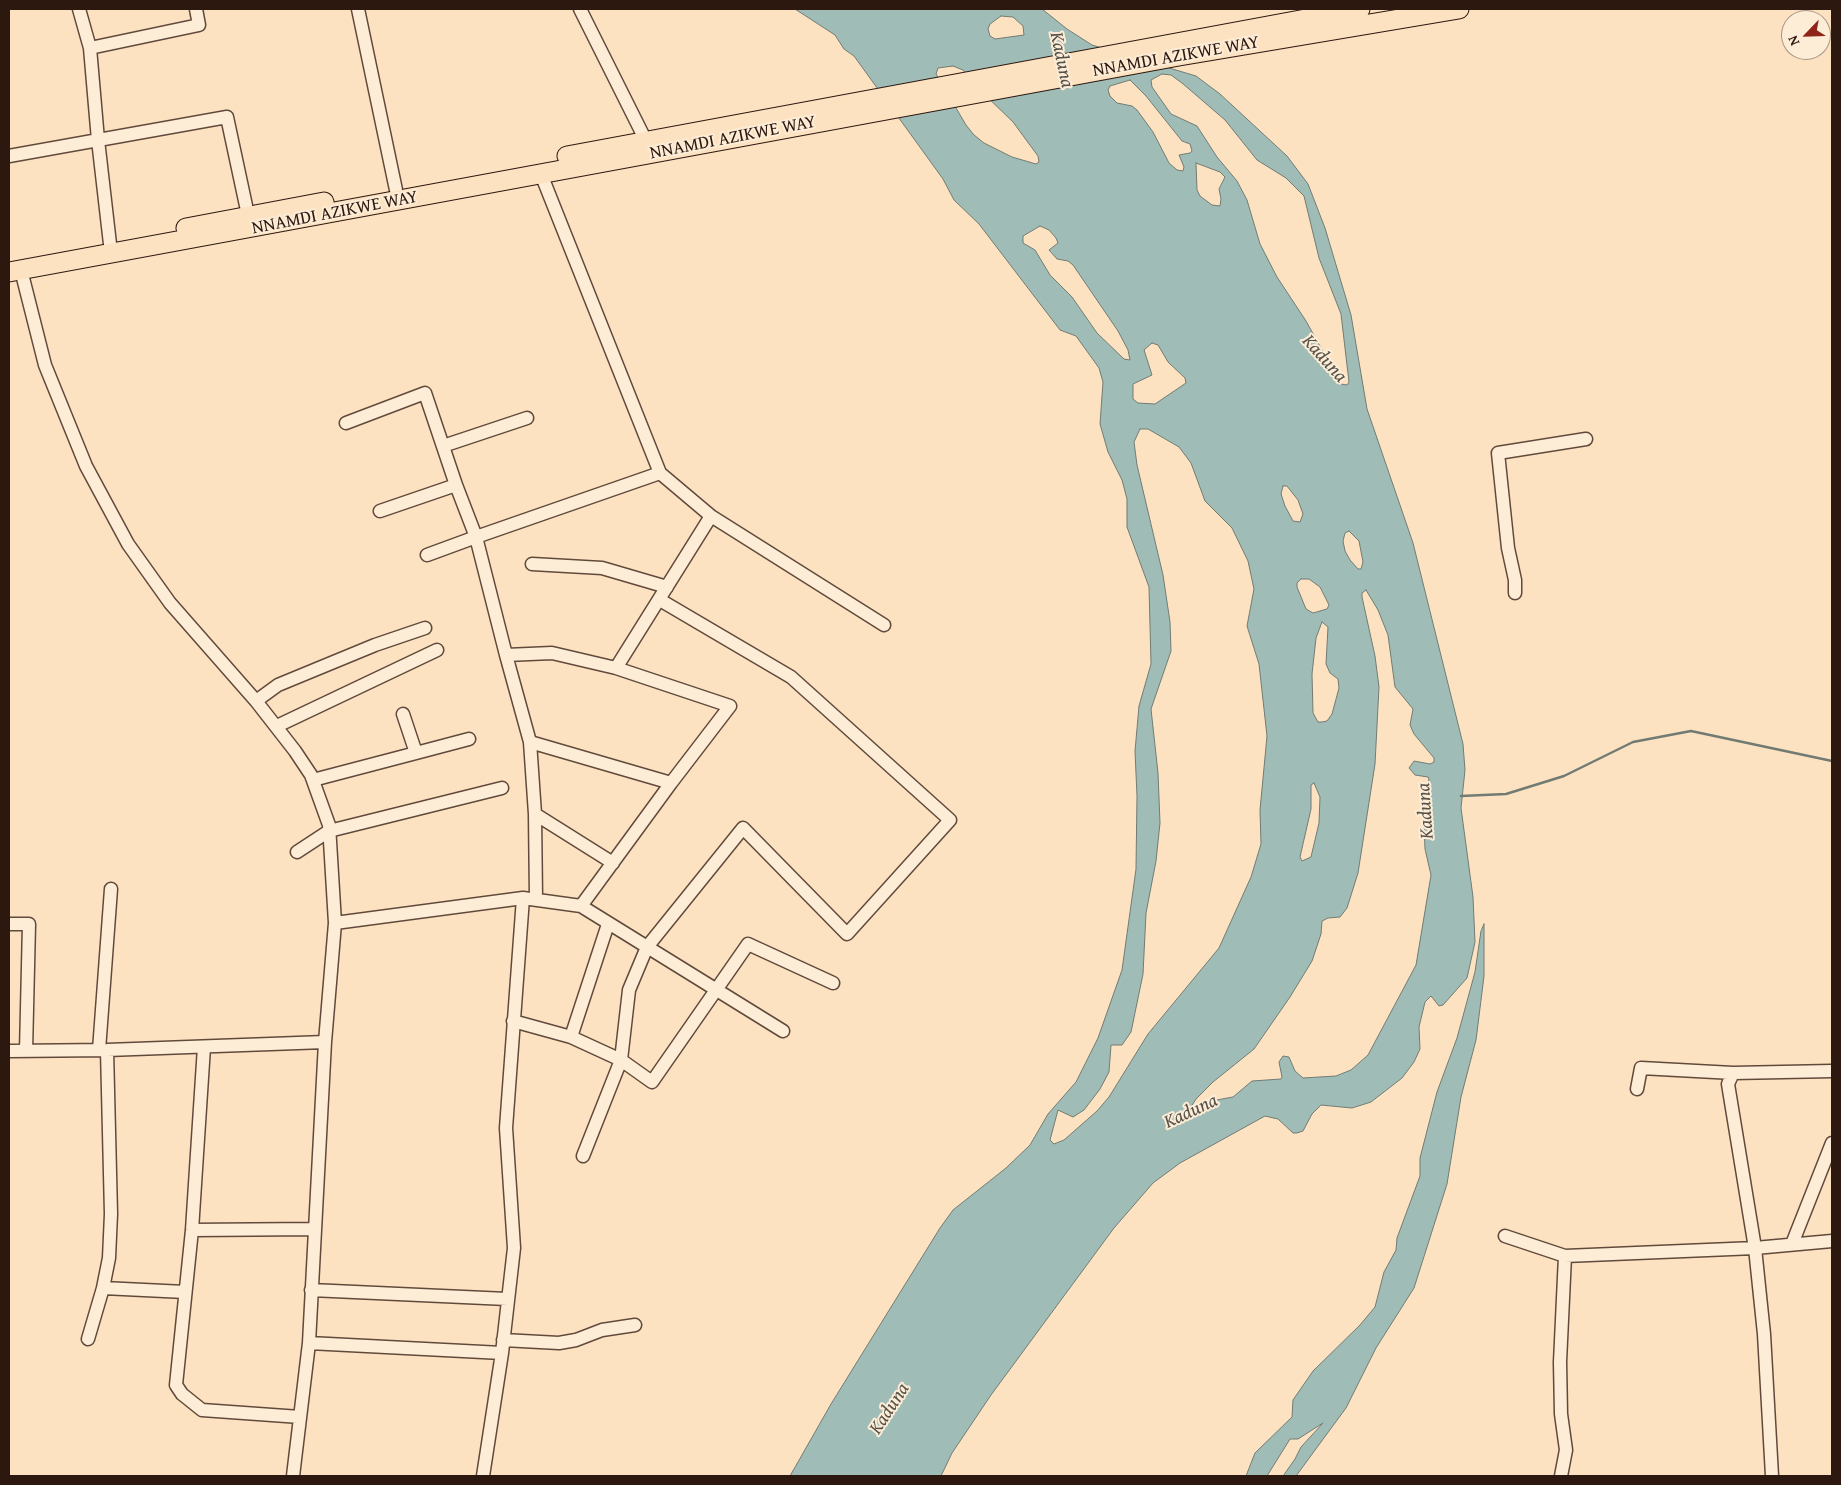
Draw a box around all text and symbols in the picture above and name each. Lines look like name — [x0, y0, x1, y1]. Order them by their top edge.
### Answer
north arrow — [1781, 10, 1831, 60]
water label: Kaduna — [1044, 30, 1078, 90]
street label: NNAMDI AZIKWE WAY — [1091, 32, 1261, 82]
text: N — [1782, 32, 1804, 49]
street label: NNAMDI AZIKWE WAY — [648, 111, 818, 165]
street label: NNAMDI AZIKWE WAY — [250, 186, 420, 240]
water label: Kaduna — [1297, 330, 1351, 388]
water label: Kaduna — [1413, 782, 1439, 840]
water label: Kaduna — [1161, 1090, 1221, 1134]
water label: Kaduna — [865, 1379, 915, 1439]

